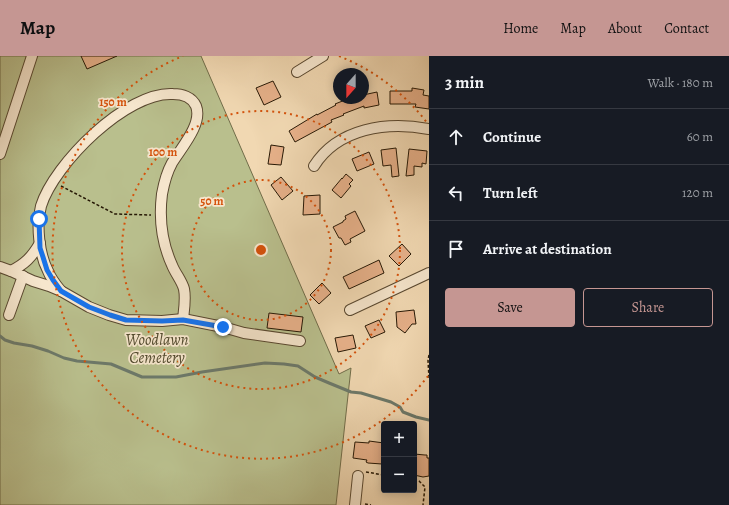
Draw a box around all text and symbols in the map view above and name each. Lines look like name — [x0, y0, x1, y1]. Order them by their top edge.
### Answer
text: Map — [20, 15, 55, 41]
text: Home — [503, 19, 538, 38]
text: Map — [560, 19, 586, 38]
text: About — [608, 19, 642, 38]
text: Contact — [664, 19, 709, 38]
north arrow — [333, 68, 369, 104]
text: 3 min — [445, 71, 484, 94]
text: Walk · 180 m — [647, 74, 713, 91]
text: 150 m — [99, 94, 127, 110]
icon: ahead — [445, 126, 467, 148]
text: Continue — [483, 127, 541, 147]
text: 60 m — [687, 128, 713, 145]
text: 100 m — [149, 144, 177, 160]
icon: left — [445, 182, 467, 204]
text: Turn left — [483, 183, 538, 203]
text: 120 m — [682, 184, 713, 201]
text: 50 m — [200, 193, 224, 209]
route start — [30, 210, 48, 228]
icon: arrive — [445, 238, 467, 260]
text: Arrive at destination — [483, 239, 612, 259]
centre of rings — [254, 243, 268, 257]
button: Save — [445, 288, 575, 327]
button: Share — [583, 288, 713, 327]
route end — [214, 318, 232, 336]
park label: Woodlawn Cemetery — [125, 329, 189, 369]
map controls — [381, 421, 417, 493]
button: + — [381, 421, 417, 457]
button: − — [381, 457, 417, 493]

